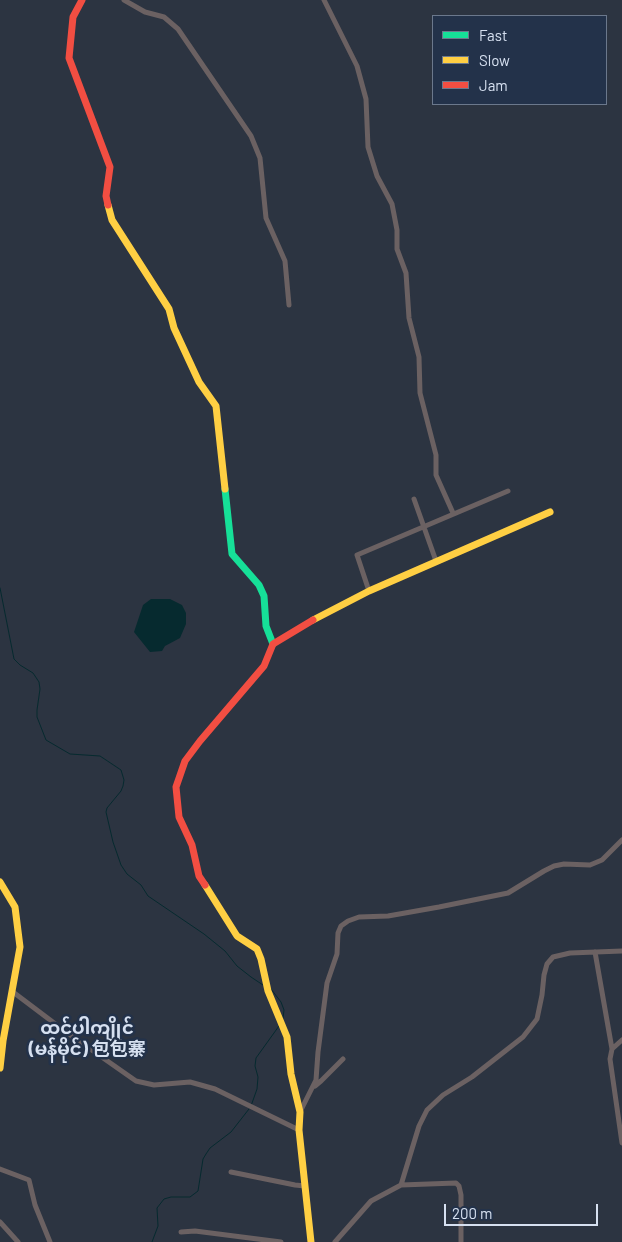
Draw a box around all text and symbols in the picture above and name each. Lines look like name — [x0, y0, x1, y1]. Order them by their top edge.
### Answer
legend — [432, 15, 607, 105]
text: Fast — [479, 26, 507, 44]
text: Slow — [479, 51, 510, 69]
text: Jam — [479, 76, 508, 94]
district label: ထင်ပါကျိုင် (မန်မိုင်) 包包寨 — [28, 1017, 146, 1060]
scale bar — [447, 1194, 601, 1226]
text: 200 m — [452, 1204, 492, 1222]

